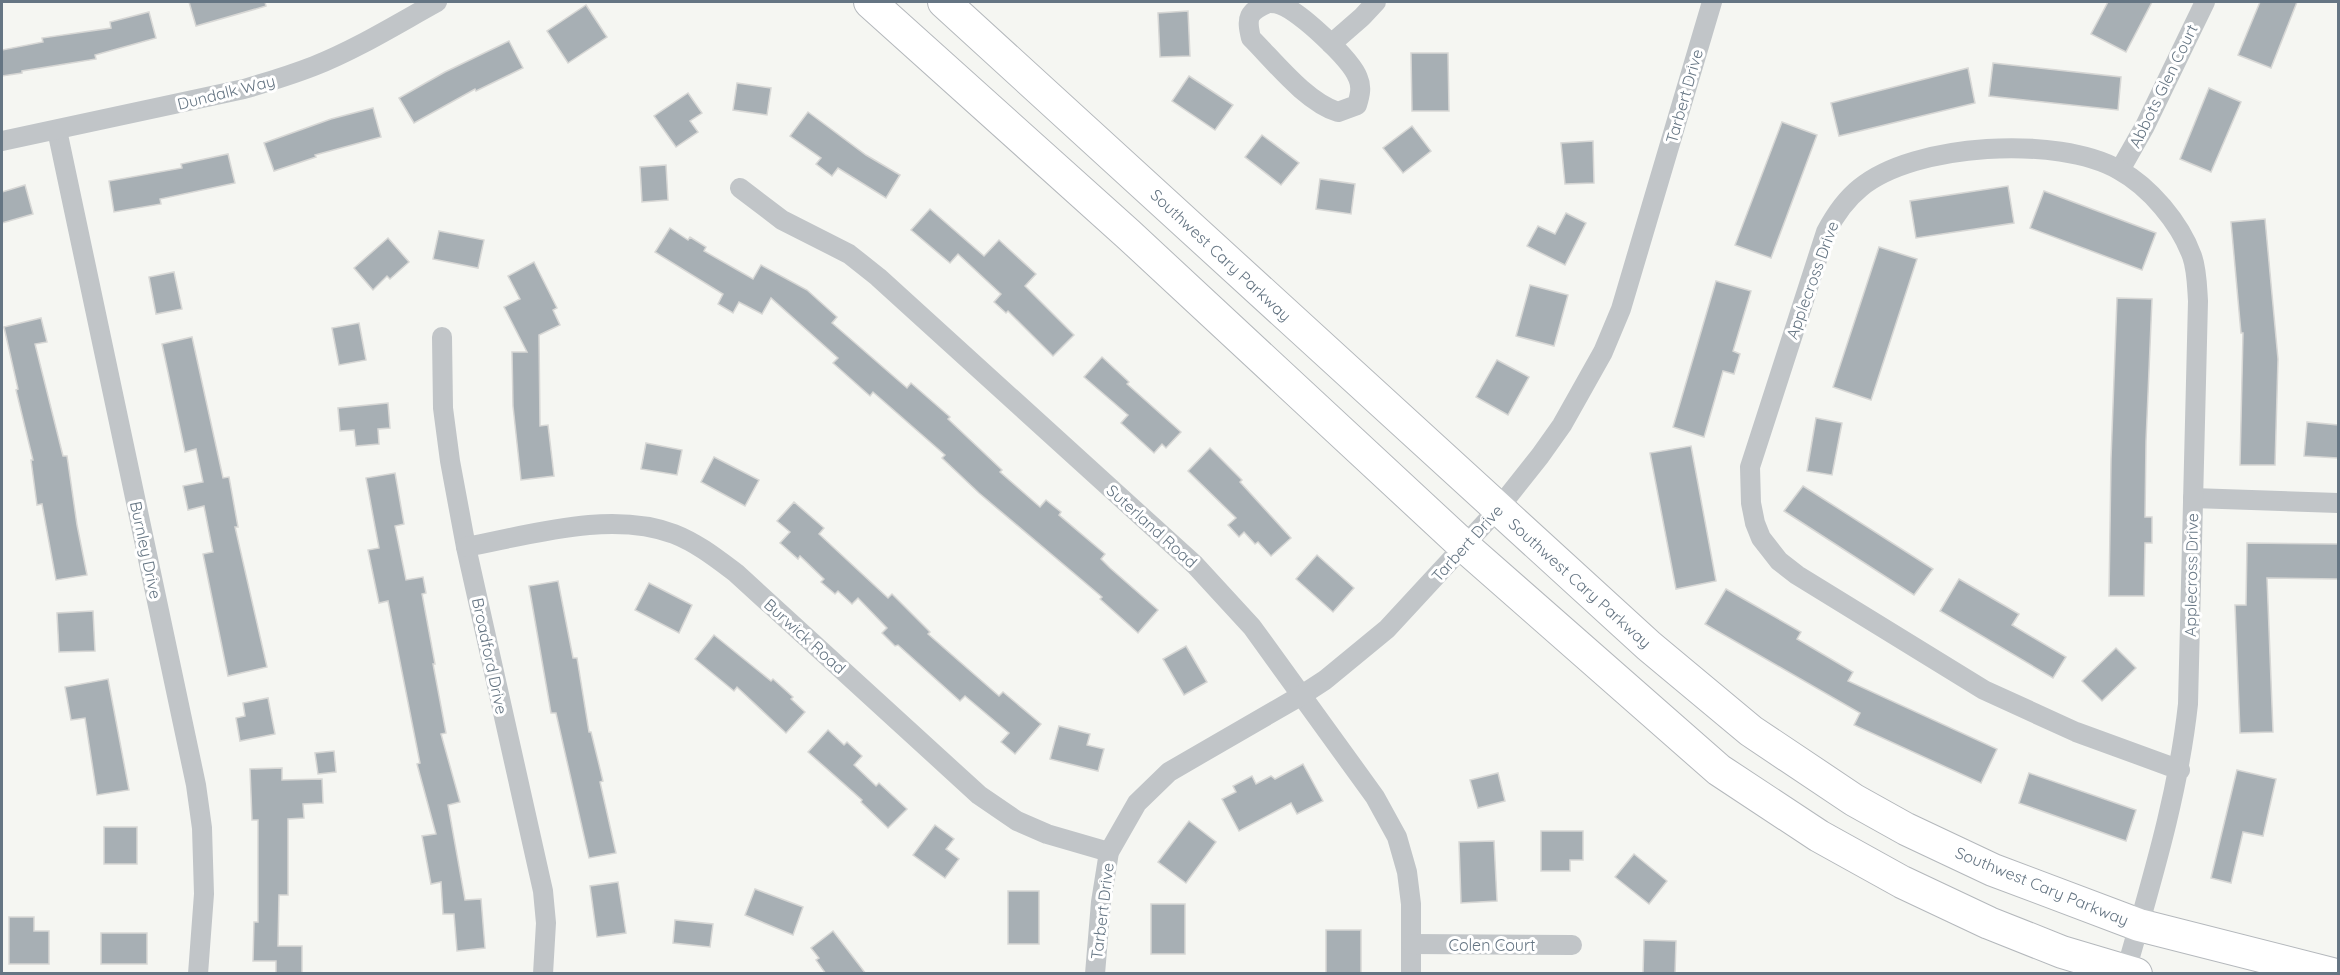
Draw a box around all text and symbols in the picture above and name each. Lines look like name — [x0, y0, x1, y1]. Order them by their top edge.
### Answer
street label: Abbots Glen Court — [2124, 21, 2202, 151]
street label: Tarbert Drive — [1661, 47, 1707, 145]
street label: Dundalk Way — [175, 70, 277, 114]
street label: Southwest Cary Parkway — [1146, 185, 1296, 325]
street label: Applecross Drive — [1781, 218, 1843, 342]
street label: Suterland Road — [1103, 480, 1201, 572]
street label: Burnley Drive — [126, 499, 166, 601]
street label: Tarbert Drive — [1427, 500, 1507, 586]
street label: Applecross Drive — [2180, 513, 2202, 637]
street label: Southwest Cary Parkway — [1505, 514, 1655, 652]
street label: Burwick Road — [760, 594, 850, 678]
street label: Broadford Drive — [468, 596, 512, 716]
street label: Southwest Cary Parkway — [1952, 842, 2132, 930]
street label: Tarbert Drive — [1086, 862, 1118, 960]
street label: Colen Court — [1448, 935, 1536, 955]

